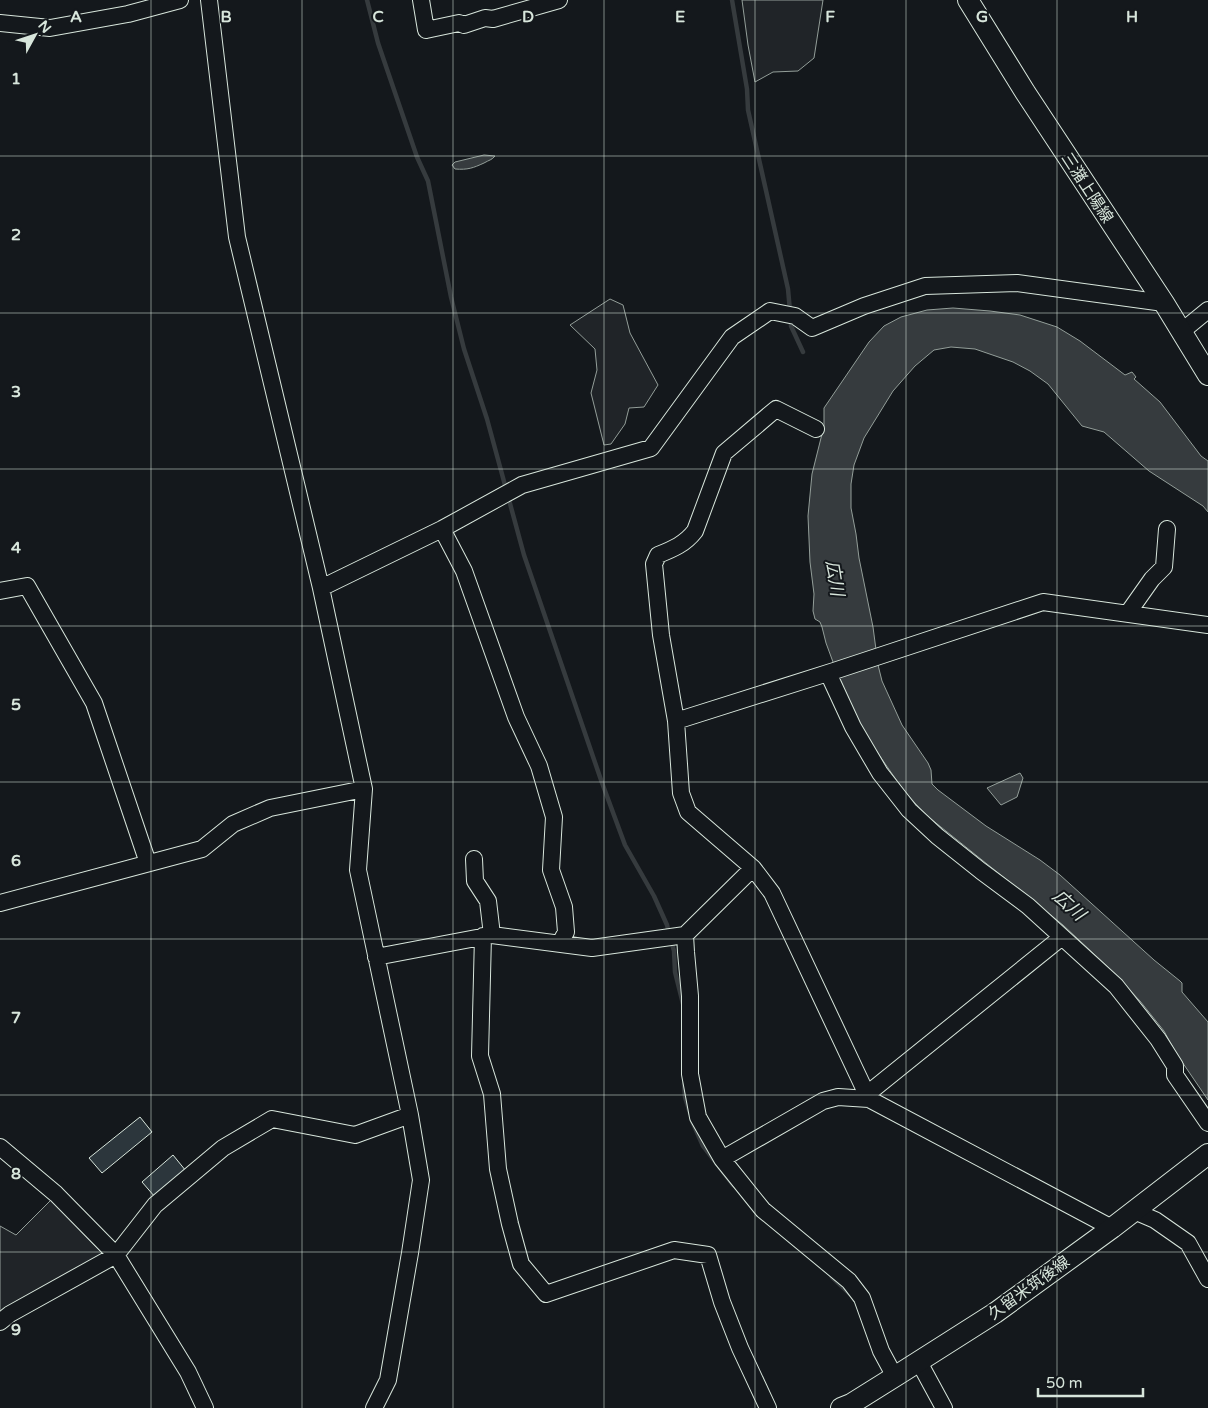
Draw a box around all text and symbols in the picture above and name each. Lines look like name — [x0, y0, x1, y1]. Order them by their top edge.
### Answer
text: A — [70, 7, 82, 27]
text: B — [220, 7, 232, 27]
text: C — [372, 7, 384, 27]
text: D — [522, 7, 534, 27]
text: E — [675, 7, 685, 27]
text: F — [825, 7, 835, 27]
text: G — [976, 7, 988, 27]
text: H — [1126, 7, 1138, 27]
north arrow — [10, 10, 60, 60]
text: N — [34, 17, 55, 37]
text: 1 — [11, 69, 21, 89]
street label: 三潴上陽線 — [1057, 149, 1117, 227]
text: 2 — [11, 225, 21, 245]
text: 3 — [11, 382, 21, 402]
text: 4 — [11, 538, 21, 558]
water label: 広川 — [821, 559, 849, 599]
text: 5 — [11, 695, 21, 715]
text: 6 — [11, 851, 21, 871]
water label: 広川 — [1048, 885, 1091, 927]
text: 7 — [11, 1008, 21, 1028]
text: 8 — [11, 1164, 21, 1184]
street label: 久留米筑後線 — [984, 1252, 1074, 1324]
text: 9 — [11, 1320, 21, 1340]
scale bar — [1038, 1366, 1143, 1398]
text: 50 m — [1046, 1374, 1083, 1392]

